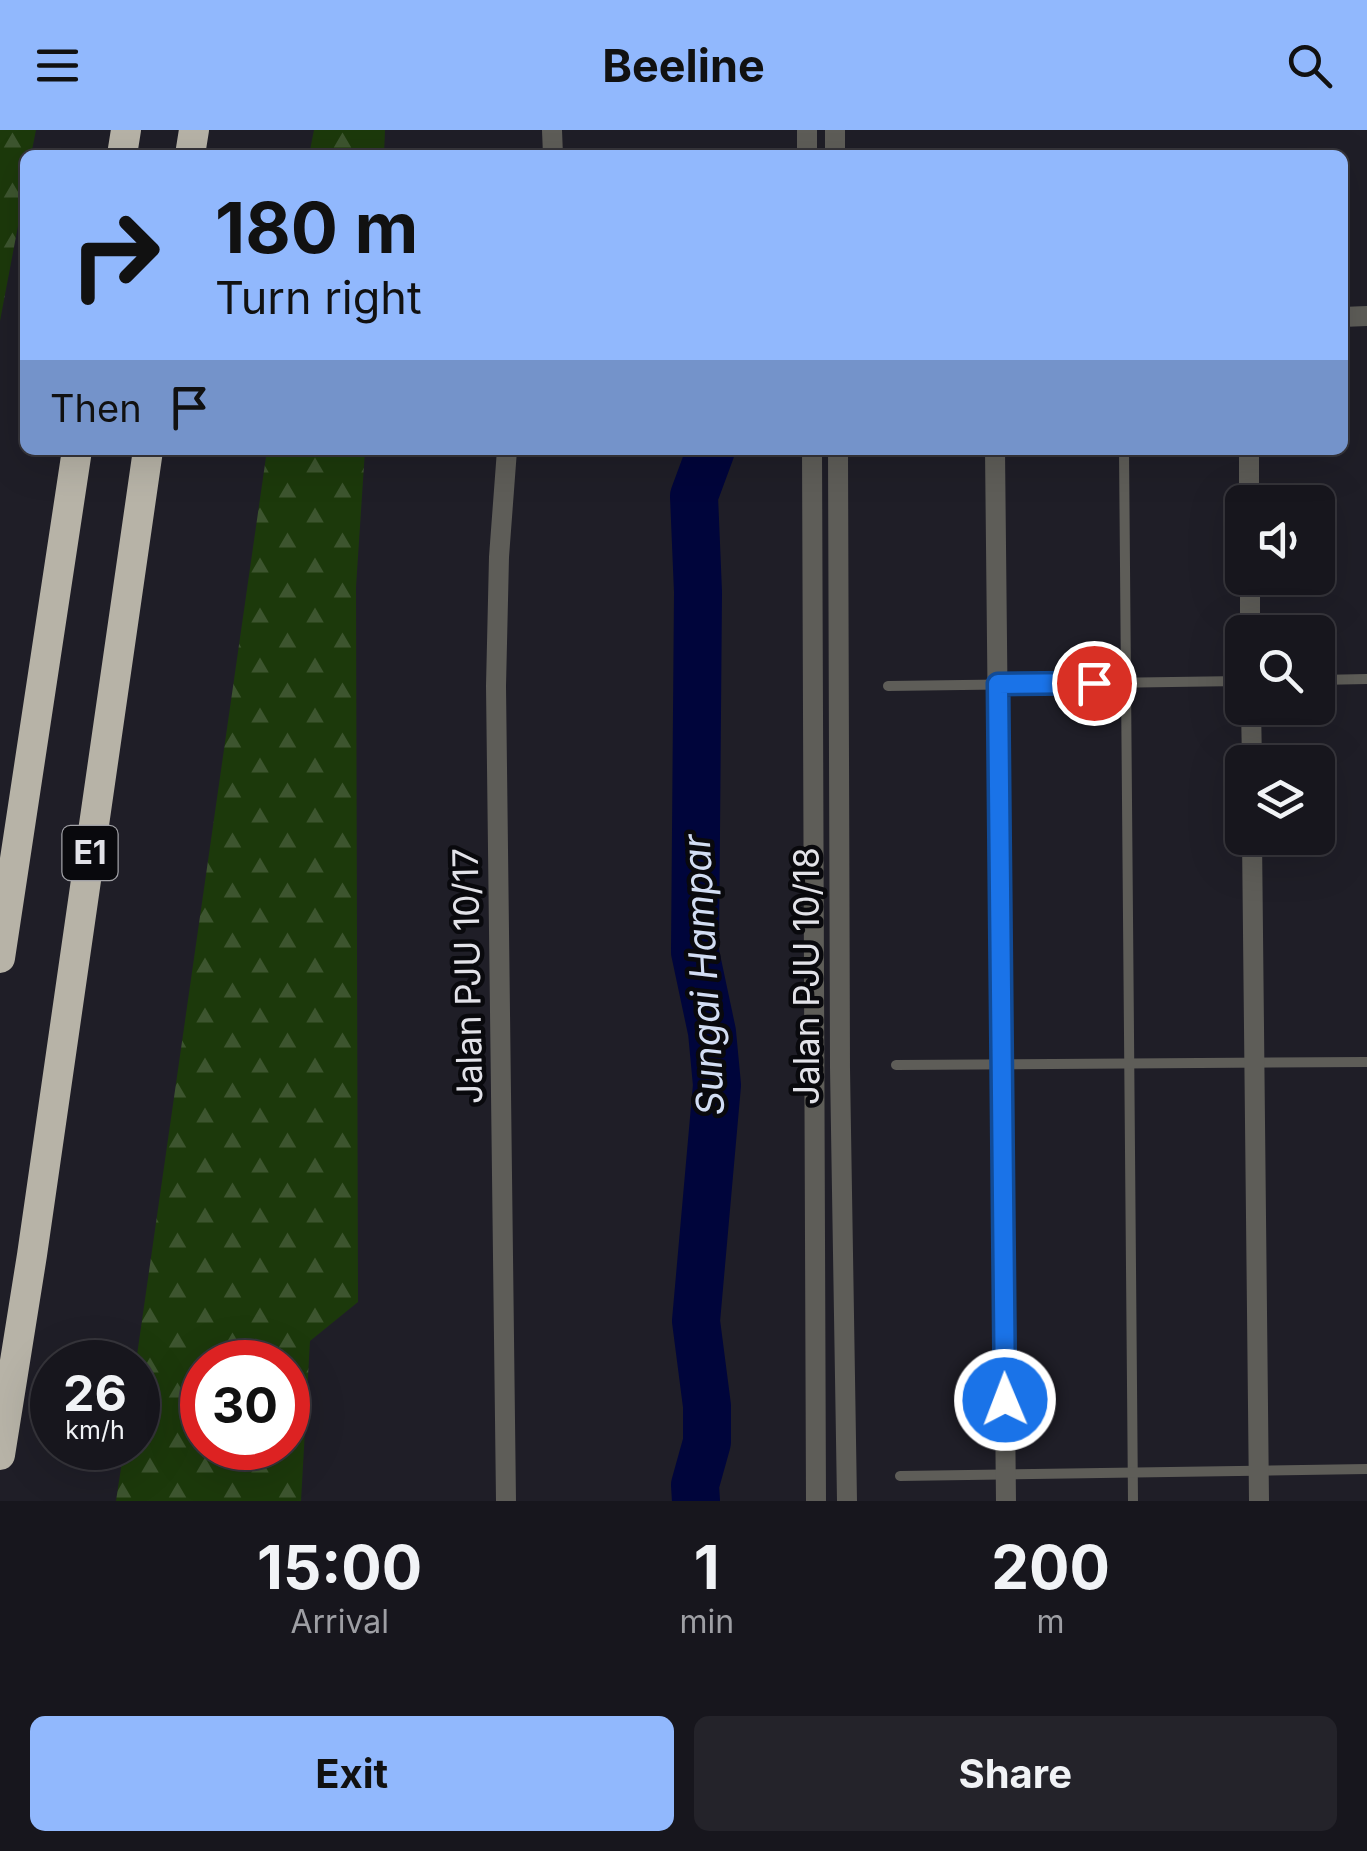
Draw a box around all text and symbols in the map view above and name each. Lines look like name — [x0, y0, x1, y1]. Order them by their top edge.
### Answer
icon: menu — [30, 38, 85, 93]
text: Beeline — [602, 38, 765, 93]
icon: search — [1282, 38, 1337, 93]
text: 180 m — [215, 185, 418, 270]
icon: right — [50, 190, 180, 320]
text: Turn right — [215, 270, 422, 325]
icon: arrive — [162, 380, 217, 435]
text: Then — [50, 385, 142, 431]
map controls — [1225, 485, 1335, 855]
button: sound — [1225, 485, 1335, 595]
button: search — [1225, 615, 1335, 725]
pin — [1052, 641, 1137, 726]
icon: arrive — [1067, 656, 1122, 711]
button: layers — [1225, 745, 1335, 855]
road number: E1 — [62, 826, 118, 880]
water label: Sungai Hampar — [673, 832, 733, 1117]
street label: Jalan PJU 10/18 — [785, 847, 827, 1105]
street label: Jalan PJU 10/17 — [444, 848, 490, 1104]
speed limit sign: 30 — [180, 1340, 310, 1470]
position arrow — [953, 1348, 1057, 1452]
text: 26 — [63, 1363, 127, 1423]
text: km/h — [65, 1415, 125, 1445]
text: 15:00 — [257, 1531, 422, 1603]
text: 1 — [694, 1531, 720, 1603]
text: 200 — [991, 1531, 1110, 1603]
text: Arrival — [290, 1602, 389, 1641]
text: min — [679, 1602, 734, 1641]
text: m — [1037, 1602, 1065, 1641]
button: Exit — [30, 1716, 674, 1831]
button: Share — [694, 1716, 1337, 1831]

